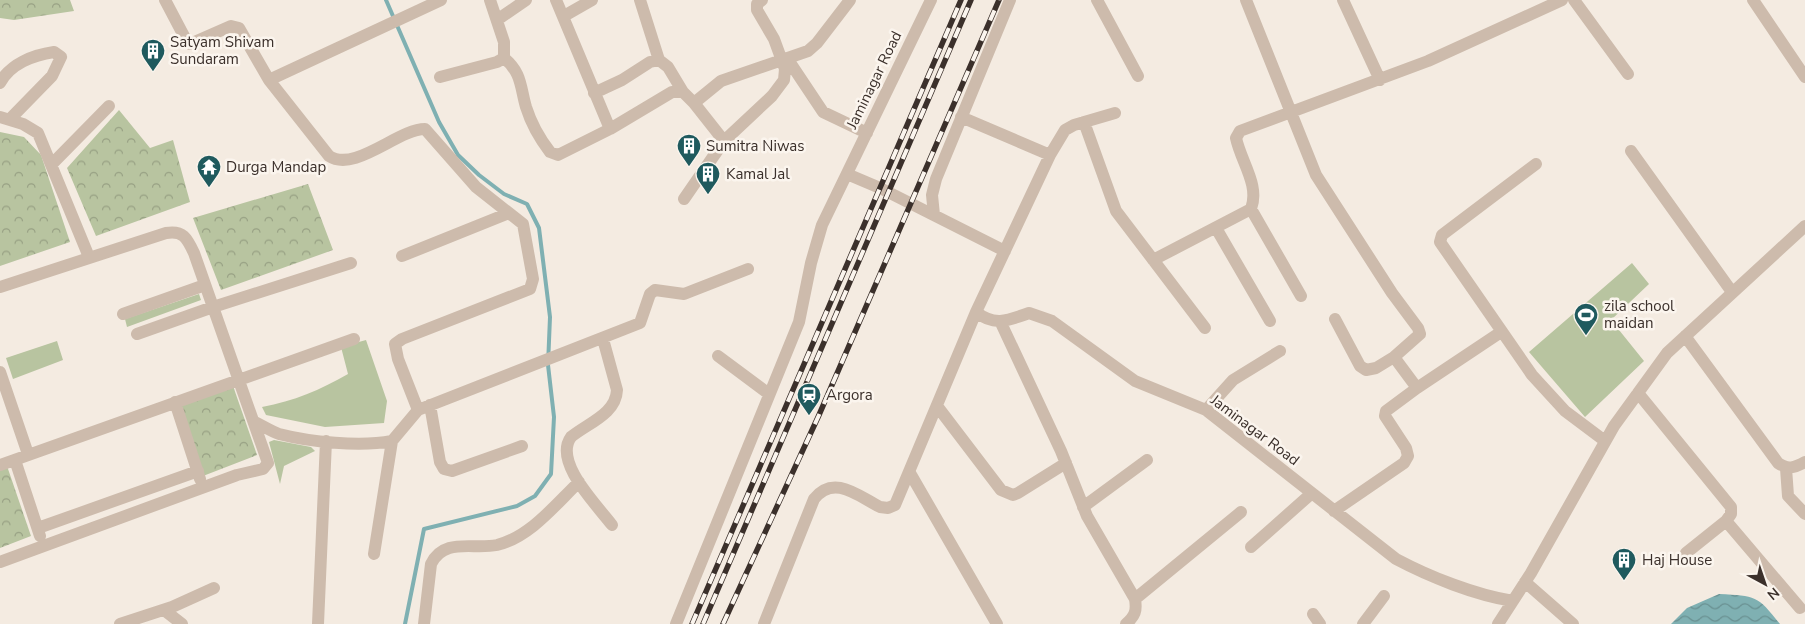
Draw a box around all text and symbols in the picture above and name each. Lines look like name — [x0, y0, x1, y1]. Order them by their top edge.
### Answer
street label: Jaminagar Road — [841, 28, 906, 133]
place label: Satyam Shivam Sundaram — [170, 32, 274, 69]
building icon: Satyam Shivam Sundaram — [140, 38, 166, 72]
building icon: Sumitra Niwas — [676, 133, 702, 167]
place label: Sumitra Niwas — [706, 136, 805, 156]
temple icon: Durga Mandap — [196, 154, 222, 188]
place label: Durga Mandap — [226, 157, 326, 177]
building icon: Kamal Jal — [695, 161, 721, 195]
place label: Kamal Jal — [726, 164, 790, 184]
place label: zila school maidan — [1604, 296, 1675, 333]
sports icon: zila school maidan — [1573, 302, 1599, 336]
station icon: Argora — [796, 382, 822, 416]
place label: Argora — [826, 385, 873, 405]
street label: Jaminagar Road — [1206, 389, 1304, 470]
building icon: Haj House — [1611, 547, 1637, 581]
place label: Haj House — [1642, 550, 1712, 570]
north arrow — [1740, 559, 1790, 609]
text: N — [1763, 583, 1783, 604]

